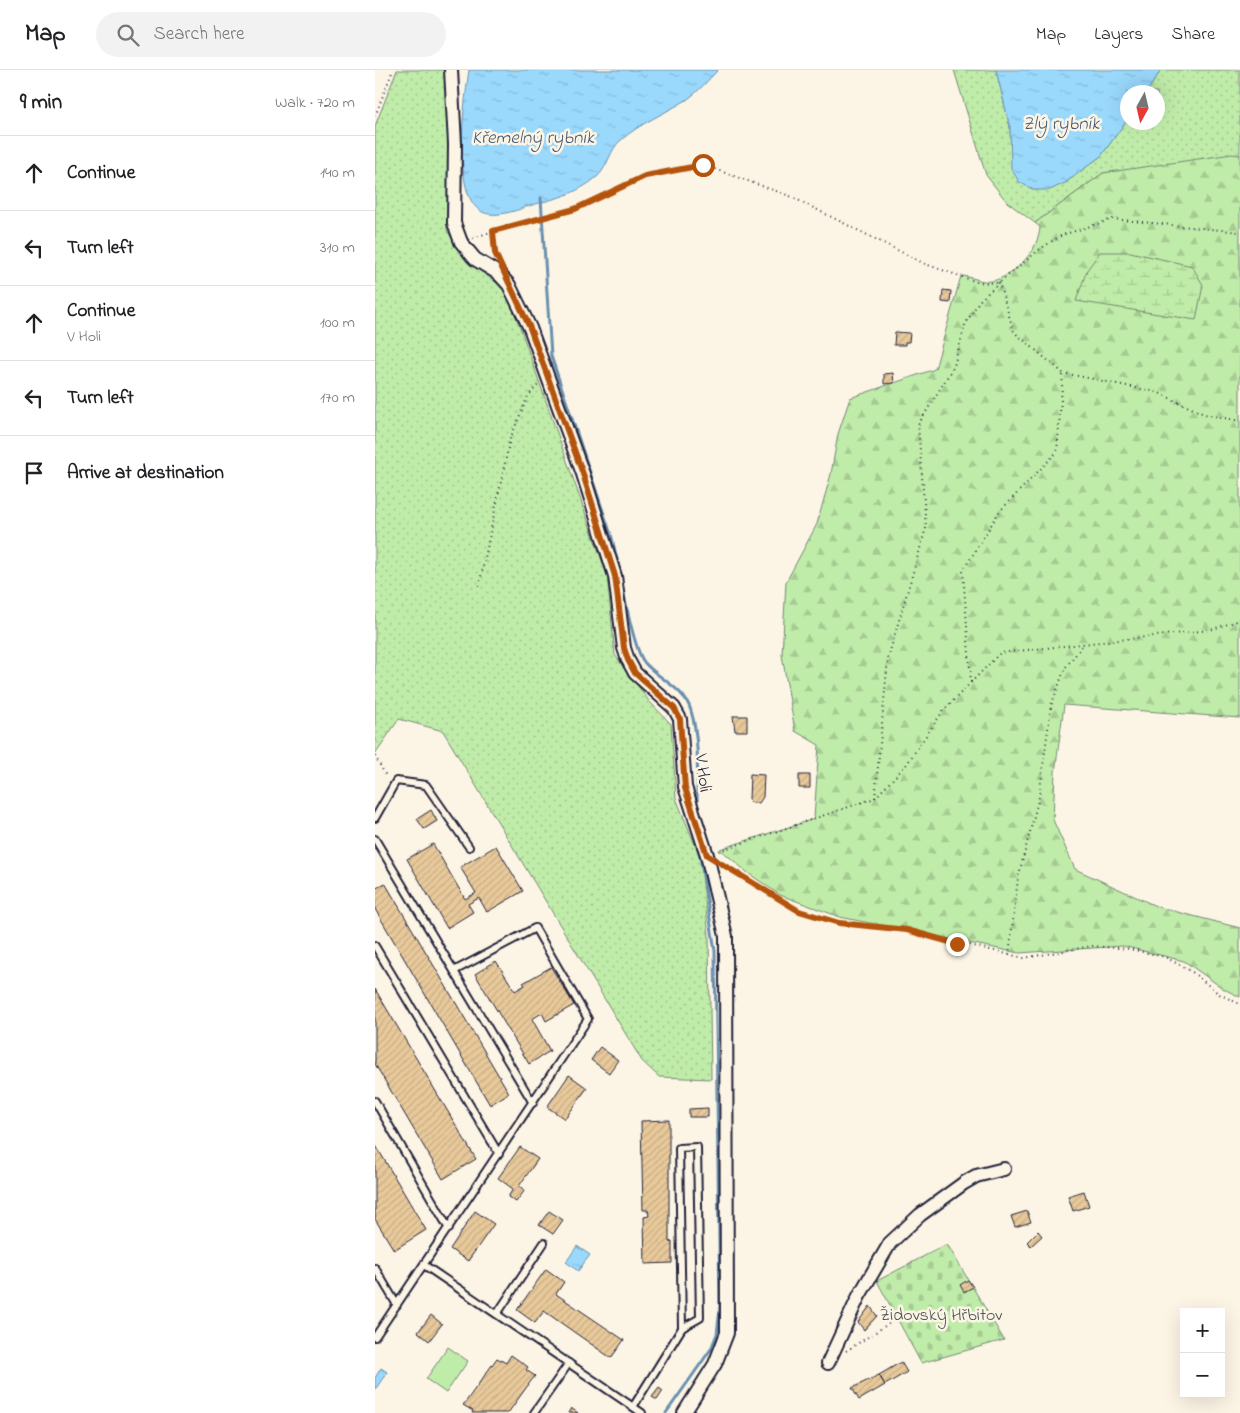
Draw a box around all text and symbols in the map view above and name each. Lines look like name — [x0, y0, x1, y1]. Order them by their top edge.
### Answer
search box — [96, 12, 446, 57]
text: Map — [25, 17, 66, 52]
icon: search — [114, 21, 142, 49]
text: Search here — [154, 21, 245, 48]
text: Map — [1036, 22, 1066, 48]
text: Layers — [1094, 22, 1144, 48]
text: Share — [1172, 22, 1215, 48]
north arrow — [1120, 85, 1165, 130]
text: 9 min — [20, 88, 62, 118]
text: Walk · 720 m — [275, 91, 355, 115]
water label: Zlý rybník — [1023, 111, 1100, 138]
water label: Křemelný rybník — [472, 125, 595, 152]
route start — [692, 154, 715, 177]
icon: ahead — [20, 159, 48, 187]
text: Continue — [67, 160, 135, 187]
text: 140 m — [320, 161, 355, 185]
icon: left — [20, 234, 48, 262]
text: Turn left — [67, 235, 134, 262]
text: 310 m — [320, 236, 355, 260]
text: Continue — [67, 298, 135, 325]
icon: ahead — [20, 309, 48, 337]
text: 100 m — [320, 311, 355, 335]
text: V Holi — [67, 325, 101, 349]
icon: left — [20, 384, 48, 412]
text: Turn left — [67, 385, 134, 412]
text: 170 m — [320, 386, 355, 410]
icon: arrive — [20, 459, 48, 487]
text: Arrive at destination — [67, 460, 224, 487]
street label: V Holi — [687, 752, 717, 794]
route end — [946, 933, 969, 956]
park label: Židovský Hřbitov — [880, 1303, 1002, 1329]
map controls — [1180, 1308, 1225, 1398]
button: + — [1180, 1308, 1225, 1353]
button: − — [1180, 1353, 1225, 1398]

